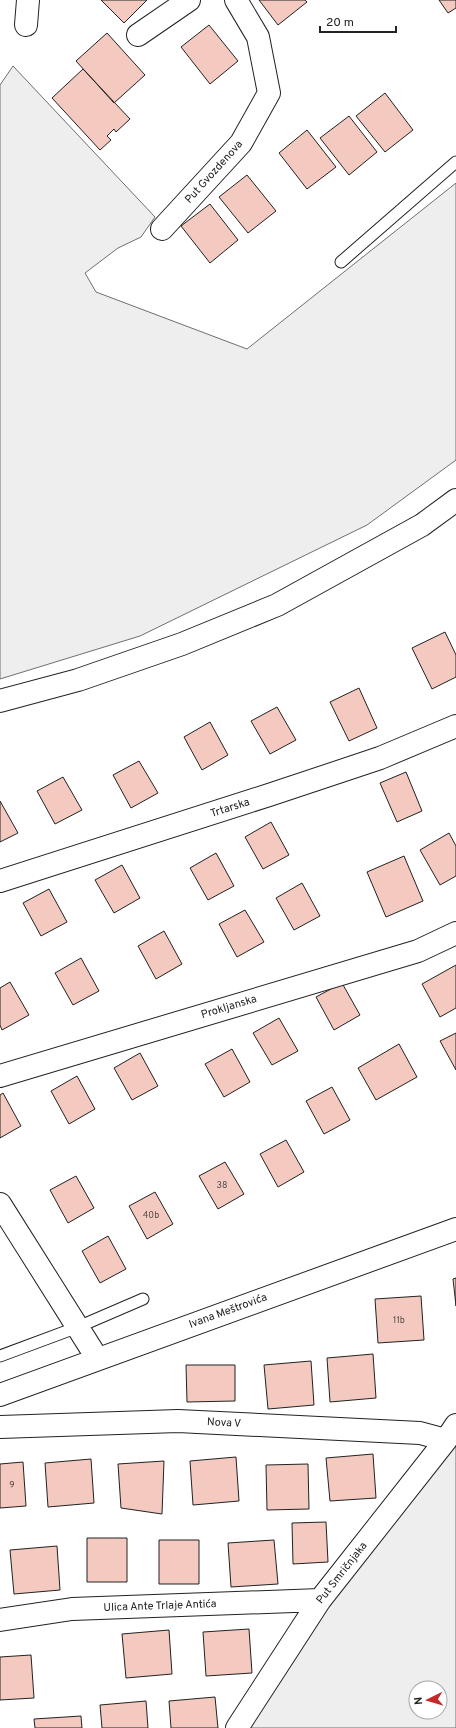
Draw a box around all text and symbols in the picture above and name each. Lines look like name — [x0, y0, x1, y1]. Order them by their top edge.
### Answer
scale bar — [320, 8, 396, 34]
text: 20 m — [326, 15, 354, 31]
street label: Put Gvozdenova — [182, 137, 246, 206]
street label: Trtarska — [209, 795, 252, 821]
street label: Prokljanska — [199, 992, 259, 1022]
house number: 38 — [217, 1180, 227, 1191]
house number: 40b — [143, 1210, 159, 1221]
street label: Ivana Meštrovića — [187, 1290, 269, 1332]
house number: 11b — [393, 1315, 405, 1326]
street label: Nova V — [206, 1415, 242, 1431]
house number: 9 — [9, 1480, 15, 1491]
street label: Put Smričnjaka — [313, 1539, 371, 1607]
street label: Ulica Ante Trlaje Antića — [103, 1597, 217, 1615]
north arrow — [408, 1680, 448, 1720]
text: N — [412, 1696, 426, 1705]

